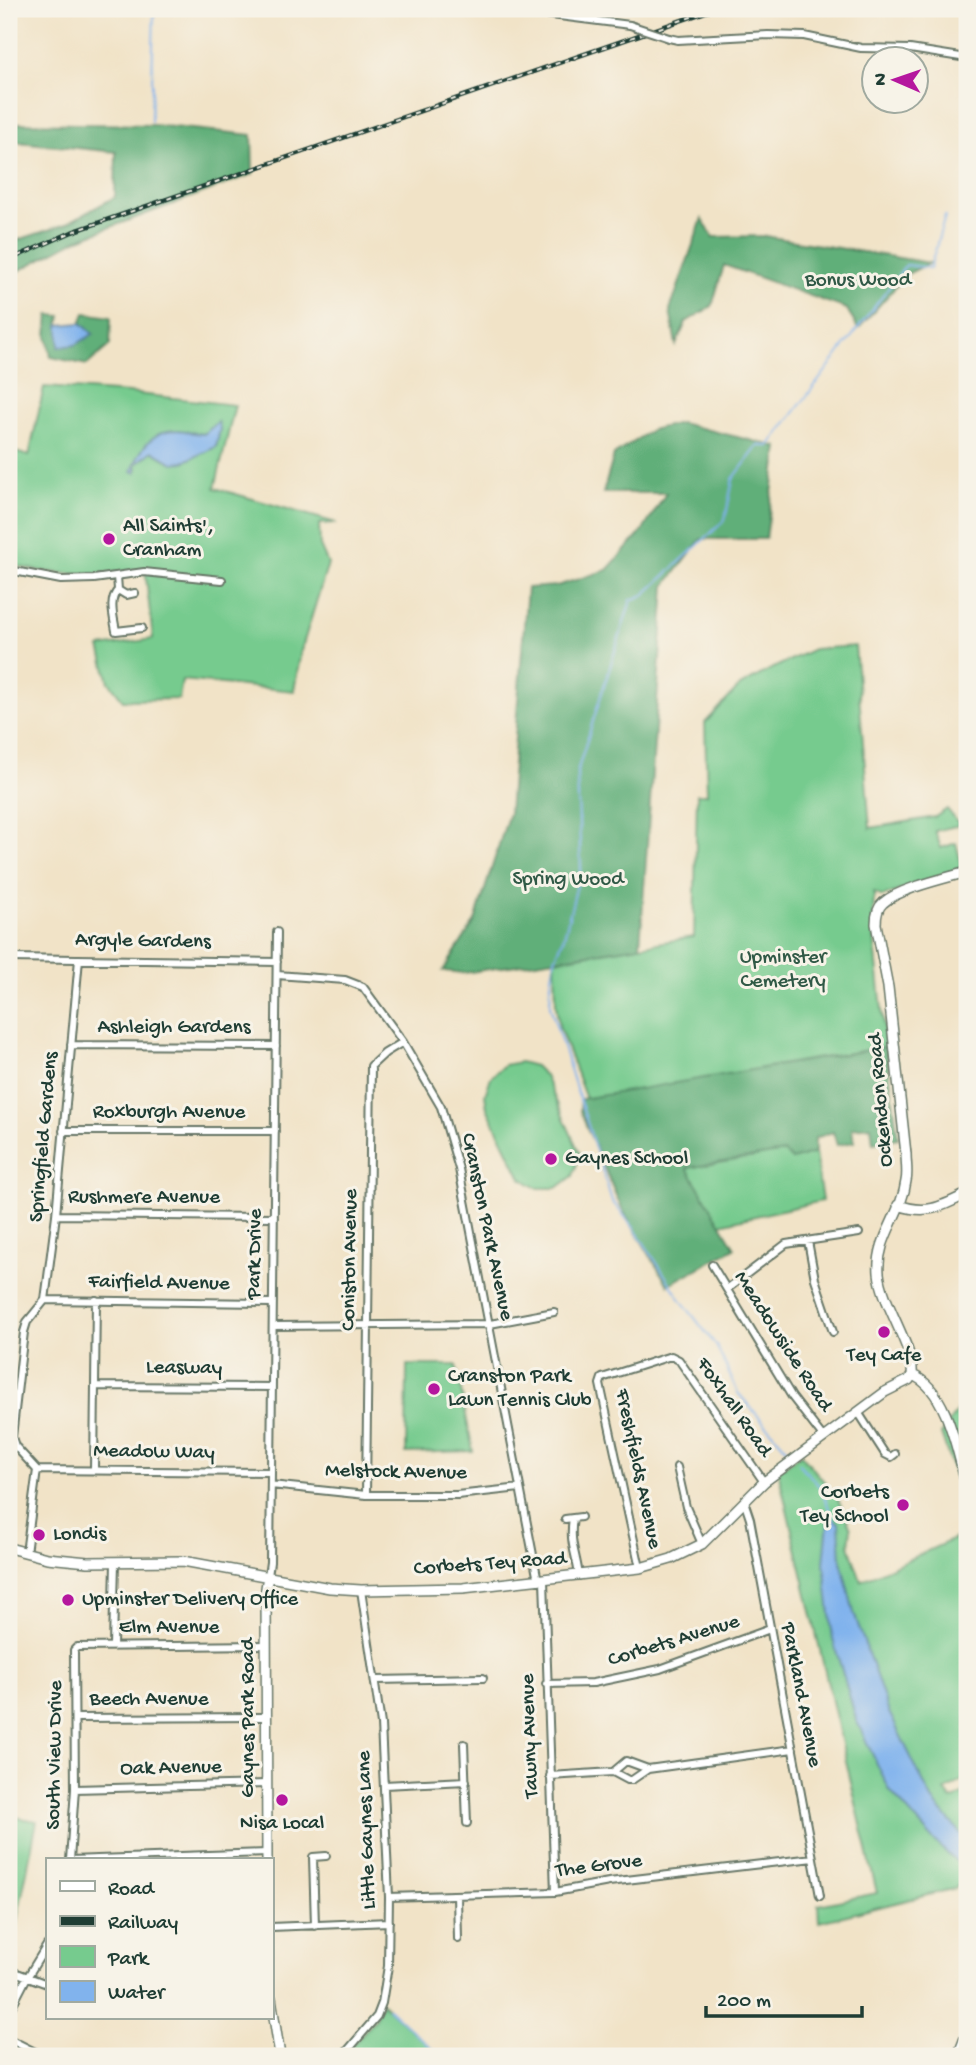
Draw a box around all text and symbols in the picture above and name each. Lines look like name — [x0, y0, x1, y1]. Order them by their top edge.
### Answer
north arrow — [860, 46, 930, 116]
text: N — [870, 73, 893, 86]
park label: Bonus Wood — [804, 269, 913, 294]
place label: All Saints', Cranham — [123, 515, 214, 564]
marker: All Saints', Cranham — [101, 531, 117, 547]
park label: Spring Wood — [513, 868, 625, 893]
street label: Argyle Gardens — [75, 928, 212, 956]
park label: Upminster Cemetery — [740, 946, 828, 995]
street label: Ashleigh Gardens — [98, 1016, 252, 1041]
street label: Ockendon Road — [864, 1030, 900, 1168]
street label: Springfield Gardens — [25, 1050, 65, 1223]
street label: Roxburgh Avenue — [93, 1101, 246, 1126]
street label: Cranston Park Avenue — [454, 1131, 518, 1324]
place label: Gaynes School — [565, 1147, 688, 1172]
marker: Gaynes School — [543, 1151, 559, 1167]
street label: Rushmere Avenue — [68, 1186, 221, 1211]
street label: Coniston Avenue — [337, 1188, 365, 1331]
street label: Park Drive — [243, 1207, 269, 1301]
street label: Meadowside Road — [727, 1267, 838, 1419]
street label: Fairfield Avenue — [87, 1270, 231, 1298]
marker: Tey Cafe — [876, 1324, 892, 1340]
place label: Tey Cafe — [846, 1344, 922, 1369]
street label: Foxhall Road — [689, 1353, 777, 1464]
street label: Leasway — [146, 1356, 222, 1382]
place label: Cranston Park Lawn Tennis Club — [448, 1365, 592, 1414]
marker: Cranston Park Lawn Tennis Club — [426, 1381, 442, 1397]
street label: Freshfields Avenue — [608, 1386, 666, 1552]
street label: Meadow Way — [93, 1439, 215, 1467]
street label: Melstock Avenue — [325, 1459, 468, 1487]
place label: Corbets Tey School — [799, 1481, 890, 1530]
marker: Corbets Tey School — [895, 1497, 911, 1513]
place label: Londis — [53, 1523, 107, 1548]
marker: Londis — [31, 1527, 47, 1543]
street label: Corbets Tey Road — [413, 1547, 569, 1583]
place label: Upminster Delivery Office — [82, 1588, 299, 1613]
marker: Upminster Delivery Office — [60, 1592, 76, 1608]
street label: Corbets Avenue — [605, 1610, 744, 1674]
street label: Elm Avenue — [119, 1616, 221, 1641]
street label: Parkland Avenue — [774, 1620, 826, 1771]
street label: Gaynes Park Road — [237, 1636, 262, 1798]
street label: Tawny Avenue — [516, 1672, 546, 1800]
street label: South View Drive — [42, 1679, 70, 1830]
street label: Beech Avenue — [89, 1688, 210, 1713]
street label: Little Gaynes Lane — [353, 1749, 383, 1910]
street label: Oak Avenue — [120, 1756, 223, 1782]
marker: Nisa Local — [274, 1792, 290, 1808]
place label: Nisa Local — [240, 1812, 324, 1837]
street label: The Grove — [553, 1849, 645, 1885]
legend — [46, 1858, 273, 2020]
text: Road — [108, 1878, 156, 1903]
text: Railway — [108, 1912, 178, 1937]
text: Park — [107, 1948, 151, 1973]
scale bar — [706, 1974, 862, 2018]
text: Water — [108, 1982, 166, 2007]
text: 200 m — [717, 1990, 771, 2015]

